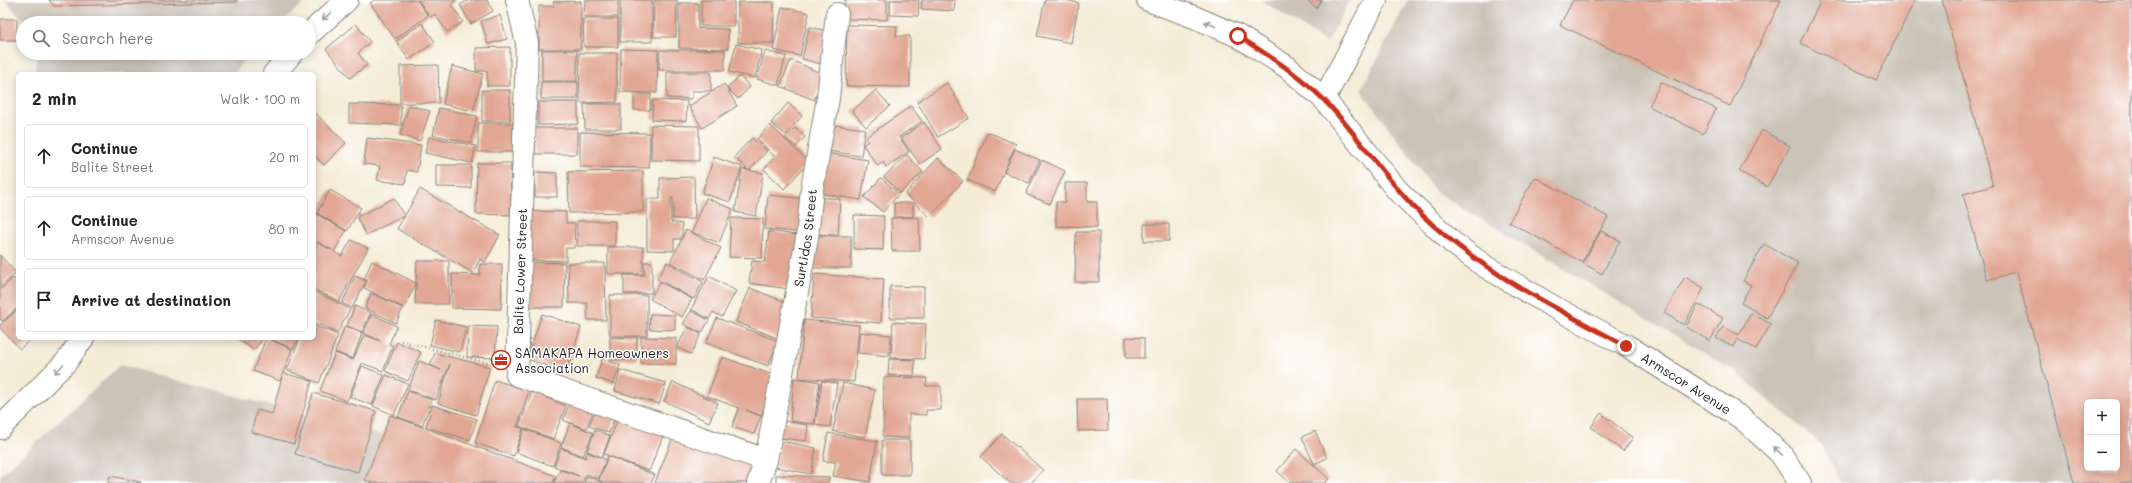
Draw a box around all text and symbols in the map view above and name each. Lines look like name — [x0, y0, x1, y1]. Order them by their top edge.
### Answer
one-way arrow — [322, 12, 333, 21]
search box — [16, 16, 316, 60]
one-way arrow — [1205, 20, 1217, 27]
icon: search — [30, 27, 52, 49]
route start — [1229, 27, 1247, 45]
text: Search here — [62, 28, 153, 48]
text: 2 min — [32, 87, 77, 109]
text: Walk · 100 m — [220, 90, 300, 107]
text: Continue — [71, 138, 138, 158]
icon: ahead — [33, 145, 55, 167]
text: 20 m — [269, 148, 299, 165]
text: Balite Street — [71, 158, 154, 175]
street label: Surtidos Street — [789, 188, 820, 288]
street label: Balite Lower Street — [509, 207, 530, 334]
text: Continue — [71, 210, 138, 230]
icon: ahead — [33, 217, 55, 239]
text: 80 m — [269, 220, 299, 237]
text: Armscor Avenue — [71, 230, 174, 247]
icon: arrive — [33, 289, 55, 311]
text: Arrive at destination — [71, 290, 231, 310]
route end — [1617, 337, 1635, 355]
place label: SAMAKAPA Homeowners Association — [515, 344, 669, 376]
street label: Armscor Avenue — [1638, 348, 1735, 418]
office icon: SAMAKAPA Homeowners Association — [490, 349, 512, 371]
one-way arrow — [54, 364, 64, 374]
map controls — [2084, 399, 2120, 471]
button: + — [2084, 399, 2120, 435]
button: − — [2084, 435, 2120, 471]
one-way arrow — [1773, 446, 1783, 456]

